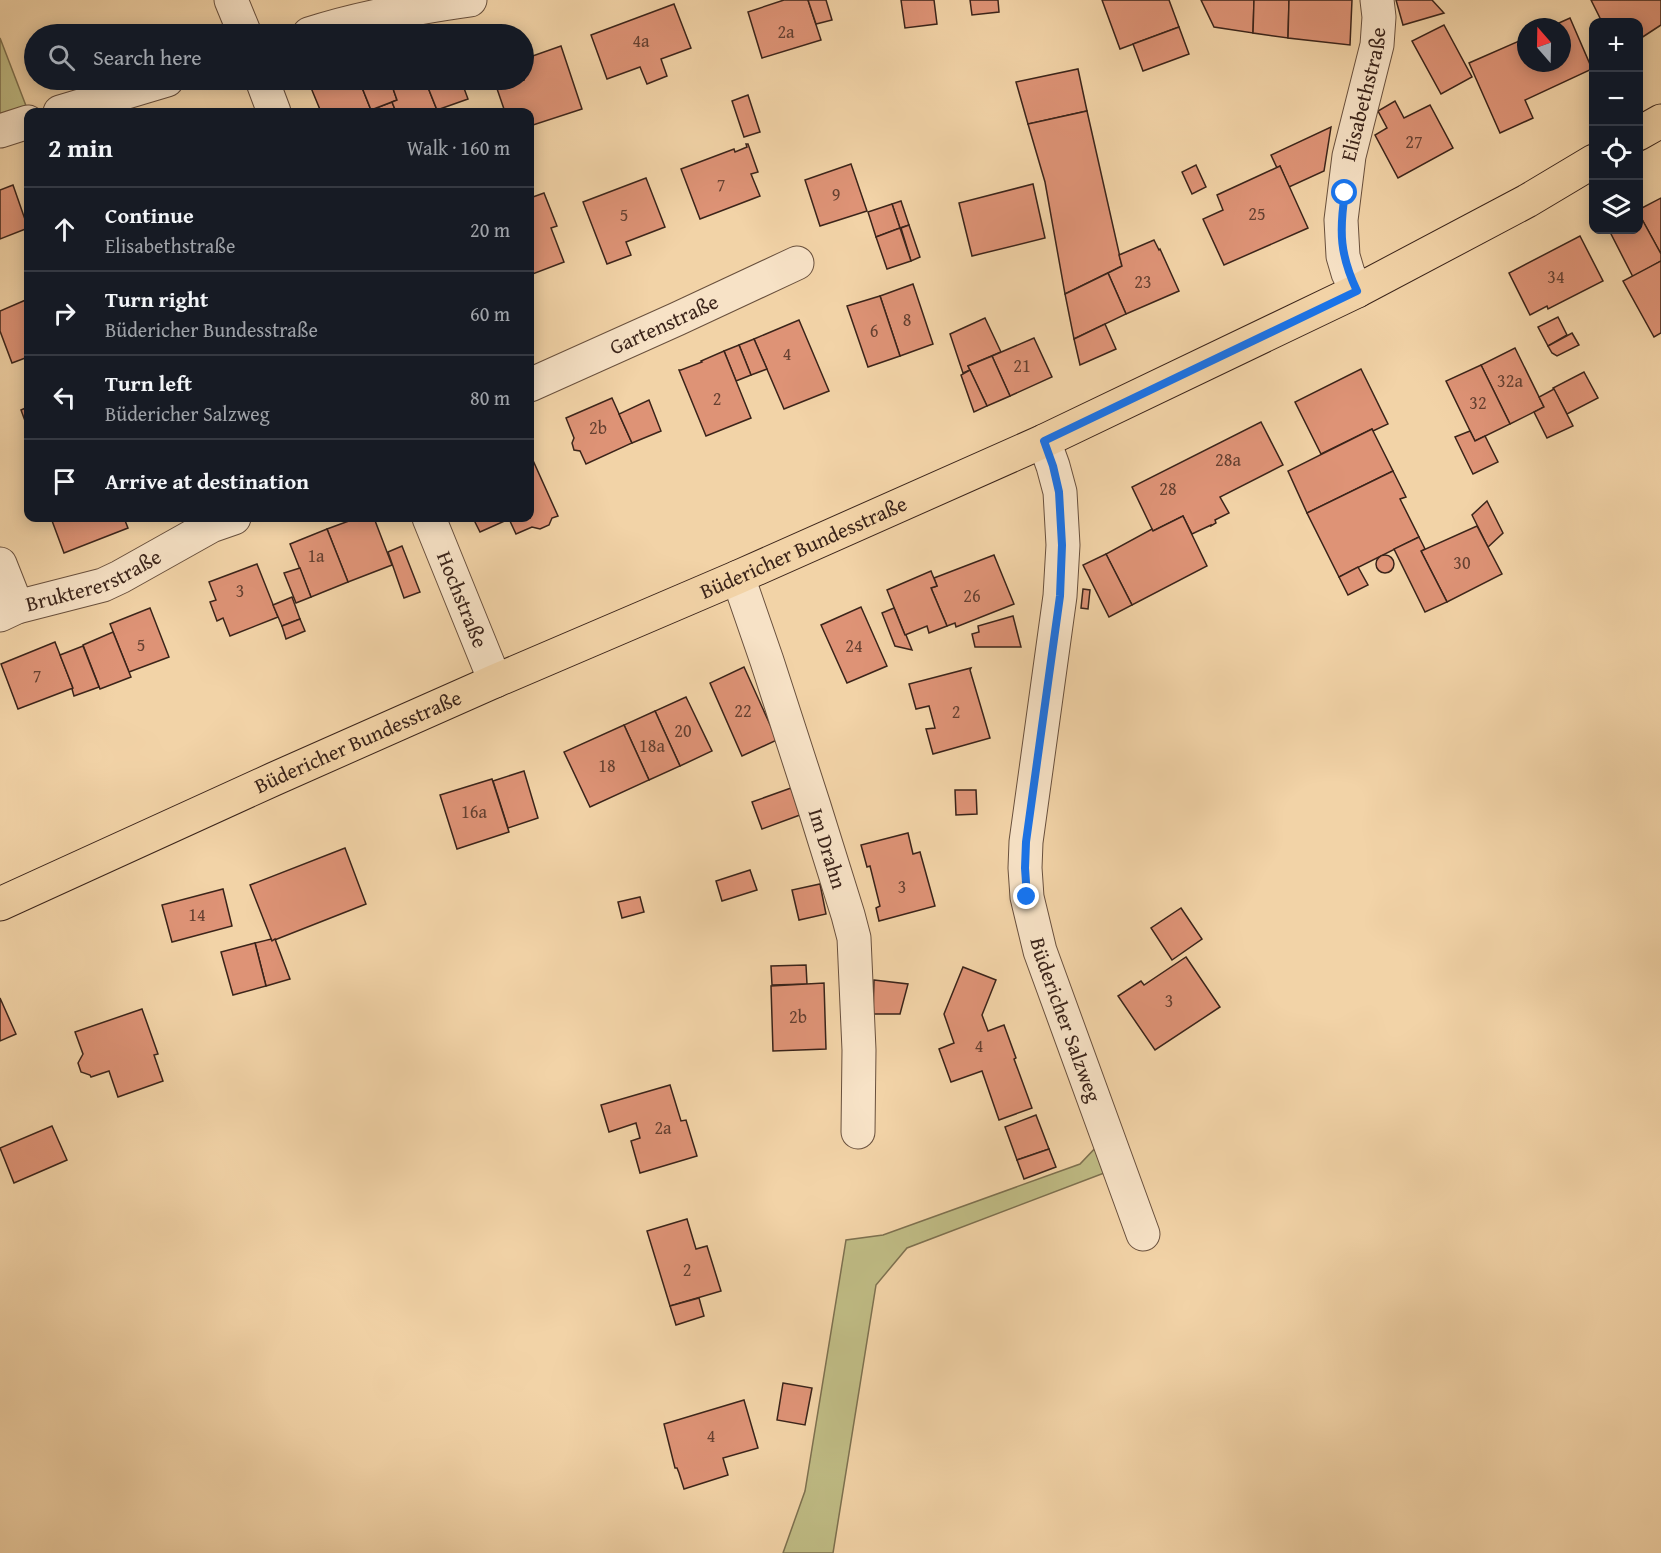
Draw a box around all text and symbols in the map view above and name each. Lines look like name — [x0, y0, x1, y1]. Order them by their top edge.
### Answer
house number: 2a — [777, 18, 795, 45]
north arrow — [1517, 18, 1571, 72]
map controls — [1589, 18, 1643, 234]
button: + — [1589, 18, 1643, 72]
search box — [24, 24, 534, 90]
street label: Elisabethstraße — [1332, 26, 1393, 164]
house number: 4a — [632, 27, 650, 54]
icon: search — [45, 41, 78, 74]
text: Search here — [93, 41, 202, 73]
button: − — [1589, 72, 1643, 126]
button: locate — [1589, 126, 1643, 180]
text: 2 min — [48, 128, 113, 167]
house number: 27 — [1405, 128, 1423, 155]
text: Walk · 160 m — [407, 133, 510, 162]
house number: 7 — [717, 171, 725, 198]
route start — [1331, 179, 1357, 205]
button: layers — [1589, 180, 1643, 234]
house number: 9 — [832, 181, 840, 208]
text: Continue — [105, 199, 194, 231]
house number: 25 — [1248, 200, 1266, 227]
house number: 5 — [620, 201, 628, 228]
icon: ahead — [48, 213, 81, 246]
text: 20 m — [470, 215, 510, 244]
text: Elisabethstraße — [105, 231, 235, 260]
house number: 34 — [1547, 263, 1565, 290]
house number: 23 — [1134, 268, 1152, 295]
text: Turn right — [105, 283, 208, 315]
street label: Gartenstraße — [604, 286, 723, 362]
icon: right — [48, 297, 81, 330]
text: 60 m — [470, 299, 510, 328]
house number: 8 — [903, 306, 911, 333]
text: Büdericher Bundesstraße — [105, 315, 318, 344]
house number: 6 — [870, 317, 878, 344]
house number: 4 — [783, 340, 791, 367]
house number: 21 — [1013, 352, 1031, 379]
text: Turn left — [105, 367, 192, 399]
house number: 32a — [1497, 367, 1523, 394]
icon: left — [48, 381, 81, 414]
text: 80 m — [470, 383, 510, 412]
house number: 2 — [713, 385, 721, 412]
house number: 32 — [1469, 389, 1487, 416]
text: Büdericher Salzweg — [105, 399, 270, 428]
house number: 2b — [589, 414, 607, 441]
house number: 28a — [1215, 446, 1241, 473]
icon: arrive — [48, 465, 81, 498]
text: Arrive at destination — [105, 465, 309, 497]
house number: 28 — [1159, 475, 1177, 502]
street label: Büdericher Bundesstraße — [695, 488, 912, 607]
street label: Bruktererstraße — [22, 541, 167, 619]
house number: 1a — [307, 542, 325, 569]
street label: Hochstraße — [429, 546, 496, 653]
house number: 30 — [1453, 549, 1471, 576]
house number: 3 — [236, 577, 244, 604]
house number: 26 — [963, 582, 981, 609]
house number: 5 — [137, 631, 145, 658]
house number: 24 — [845, 632, 863, 659]
house number: 7 — [33, 662, 41, 689]
street label: Büdericher Bundesstraße — [249, 682, 466, 801]
house number: 22 — [734, 697, 752, 724]
house number: 2 — [952, 698, 960, 725]
house number: 20 — [674, 717, 692, 744]
house number: 18a — [639, 732, 665, 759]
house number: 18 — [598, 752, 616, 779]
house number: 16a — [461, 798, 487, 825]
street label: Im Drahn — [801, 804, 855, 893]
house number: 3 — [898, 873, 906, 900]
route end — [1013, 883, 1039, 909]
house number: 14 — [188, 901, 206, 928]
street label: Büdericher Salzweg — [1022, 934, 1110, 1107]
house number: 3 — [1165, 987, 1173, 1014]
house number: 2b — [789, 1003, 807, 1030]
house number: 4 — [975, 1032, 983, 1059]
house number: 2a — [654, 1114, 672, 1141]
house number: 2 — [683, 1256, 691, 1283]
house number: 4 — [707, 1422, 715, 1449]

